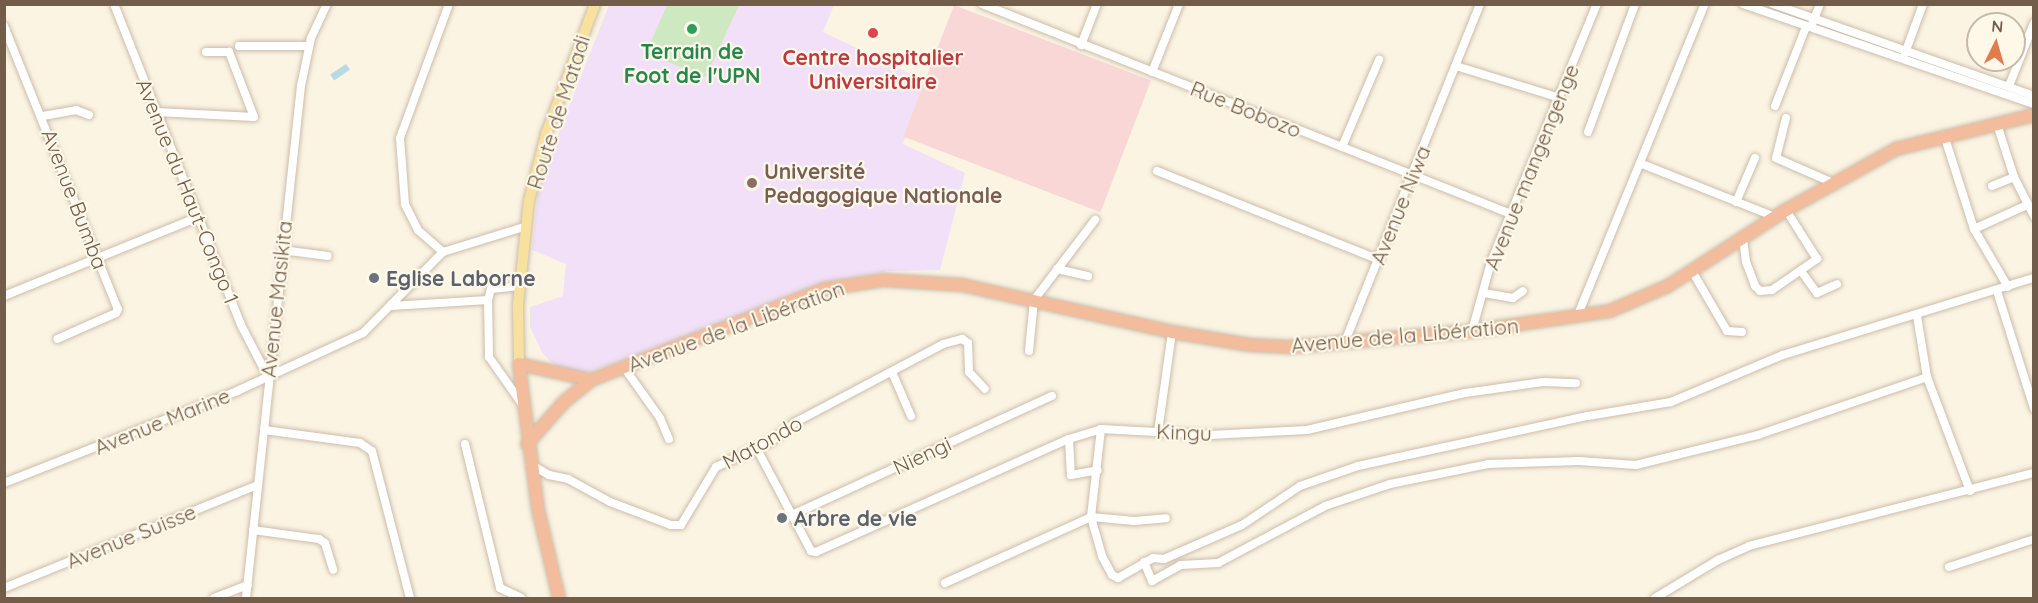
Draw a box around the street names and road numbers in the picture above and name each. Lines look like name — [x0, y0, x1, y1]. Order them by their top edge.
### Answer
street label: Route de Matadi — [521, 32, 595, 192]
street label: Avenue mangengenge — [1478, 61, 1584, 273]
street label: Avenue du Haut-Congo 1 — [131, 75, 245, 307]
street label: Rue Bobozo — [1187, 75, 1305, 143]
street label: Avenue Bumba — [37, 126, 113, 272]
street label: Avenue Niwa — [1365, 142, 1435, 268]
street label: Avenue Masikita — [255, 219, 297, 379]
street label: Avenue de la Libération — [624, 275, 848, 377]
street label: Avenue de la Libération — [1290, 312, 1520, 358]
street label: Avenue Marine — [90, 382, 234, 460]
street label: Matondo — [718, 410, 806, 474]
street label: Kingu — [1156, 418, 1212, 446]
street label: Niengi — [889, 431, 955, 479]
street label: Avenue Suisse — [63, 499, 199, 573]

